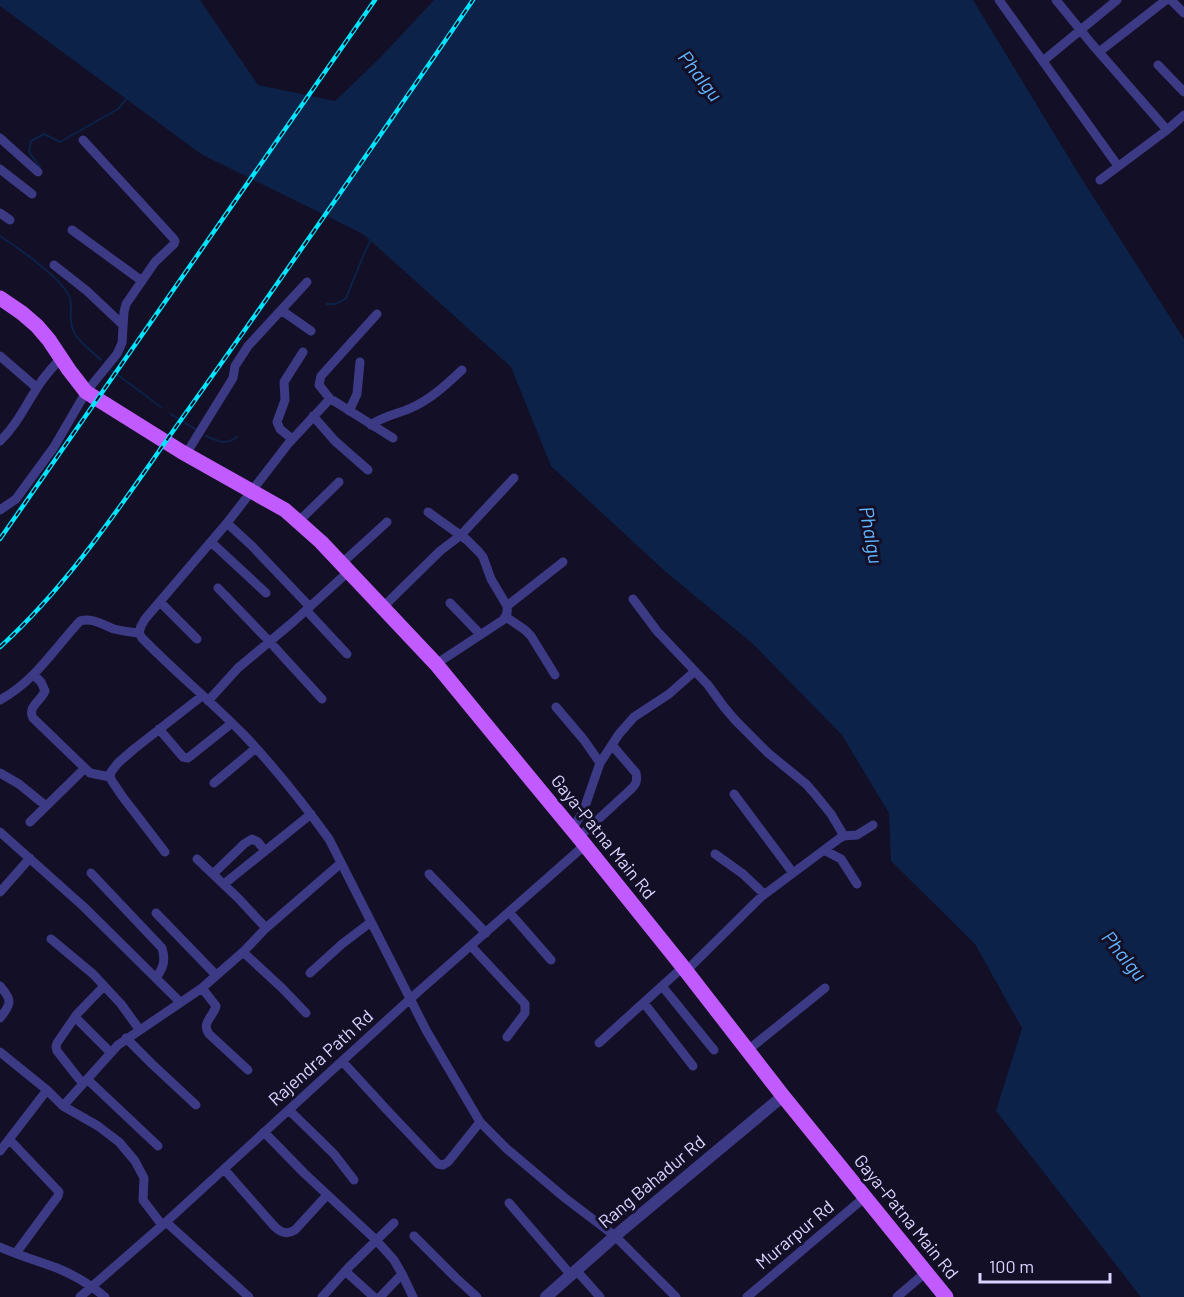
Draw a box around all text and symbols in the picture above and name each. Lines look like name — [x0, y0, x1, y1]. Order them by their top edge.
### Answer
water label: Phalgu — [674, 45, 728, 106]
water label: Phalgu — [855, 504, 889, 565]
street label: Gaya-Patna Main Rd — [547, 770, 661, 903]
water label: Phalgu — [1097, 925, 1152, 985]
street label: Rajendra Path Rd — [263, 1004, 377, 1110]
street label: Rang Bahadur Rd — [593, 1130, 709, 1232]
street label: Gaya-Patna Main Rd — [850, 1150, 964, 1283]
street label: Murarpur Rd — [751, 1195, 838, 1273]
scale bar — [980, 1246, 1110, 1284]
text: 100 m — [989, 1255, 1034, 1277]

